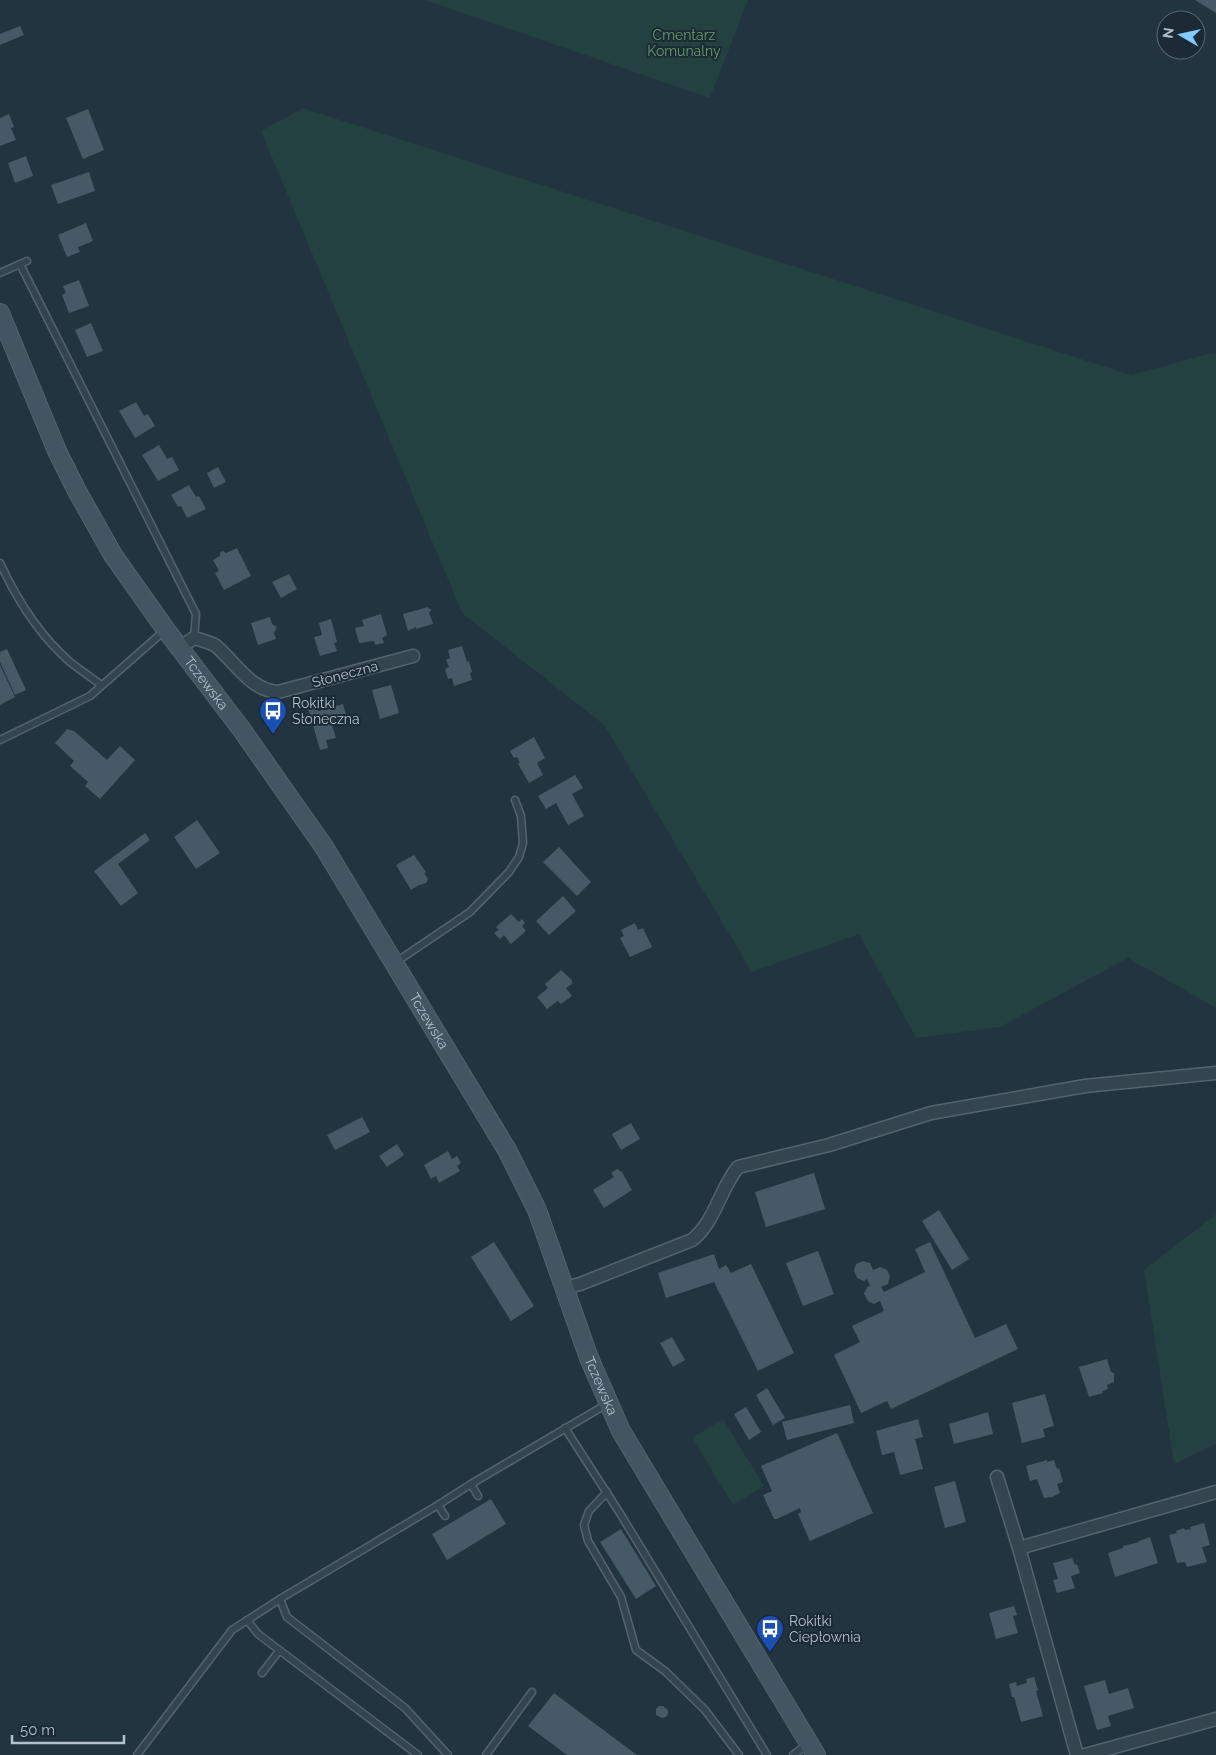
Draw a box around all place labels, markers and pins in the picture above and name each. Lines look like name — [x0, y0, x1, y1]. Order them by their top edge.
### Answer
place label: Rokitki Słoneczna — [292, 695, 360, 727]
bus stop icon: Rokitki Słoneczna — [258, 696, 288, 735]
place label: Rokitki Ciepłownia — [789, 1613, 861, 1645]
bus stop icon: Rokitki Ciepłownia — [755, 1614, 785, 1653]

